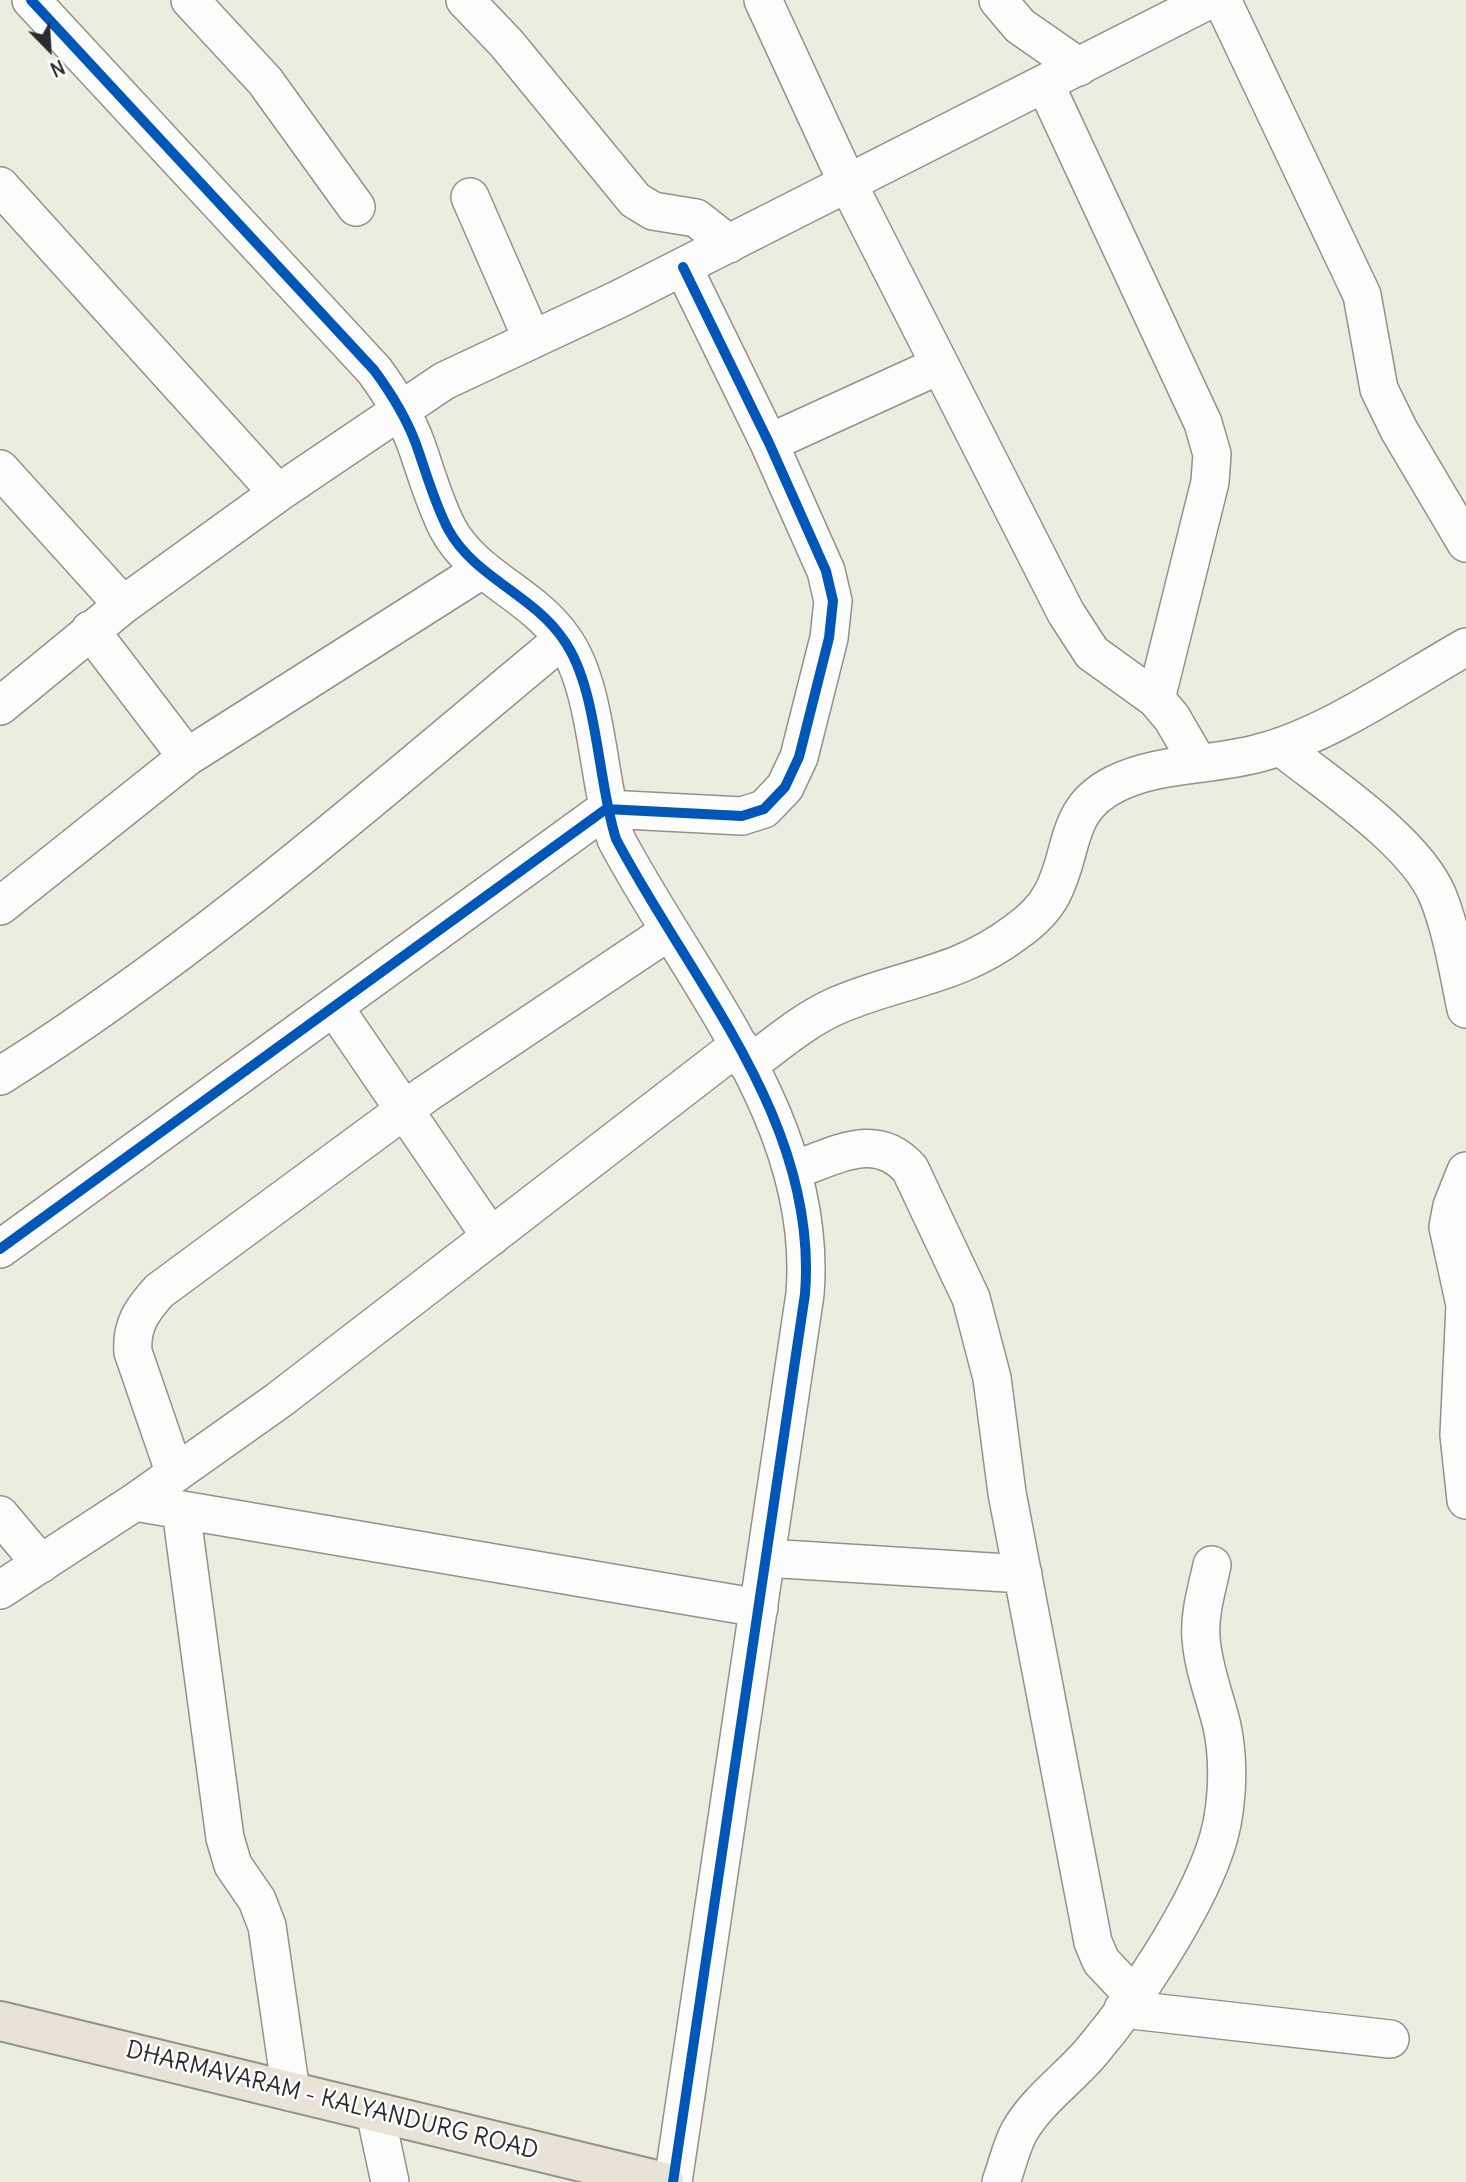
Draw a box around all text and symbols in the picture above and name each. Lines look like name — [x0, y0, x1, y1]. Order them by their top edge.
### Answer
north arrow — [14, 14, 84, 84]
text: N — [47, 55, 68, 82]
street label: DHARMAVARAM - KALYANDURG ROAD — [123, 2036, 541, 2166]

